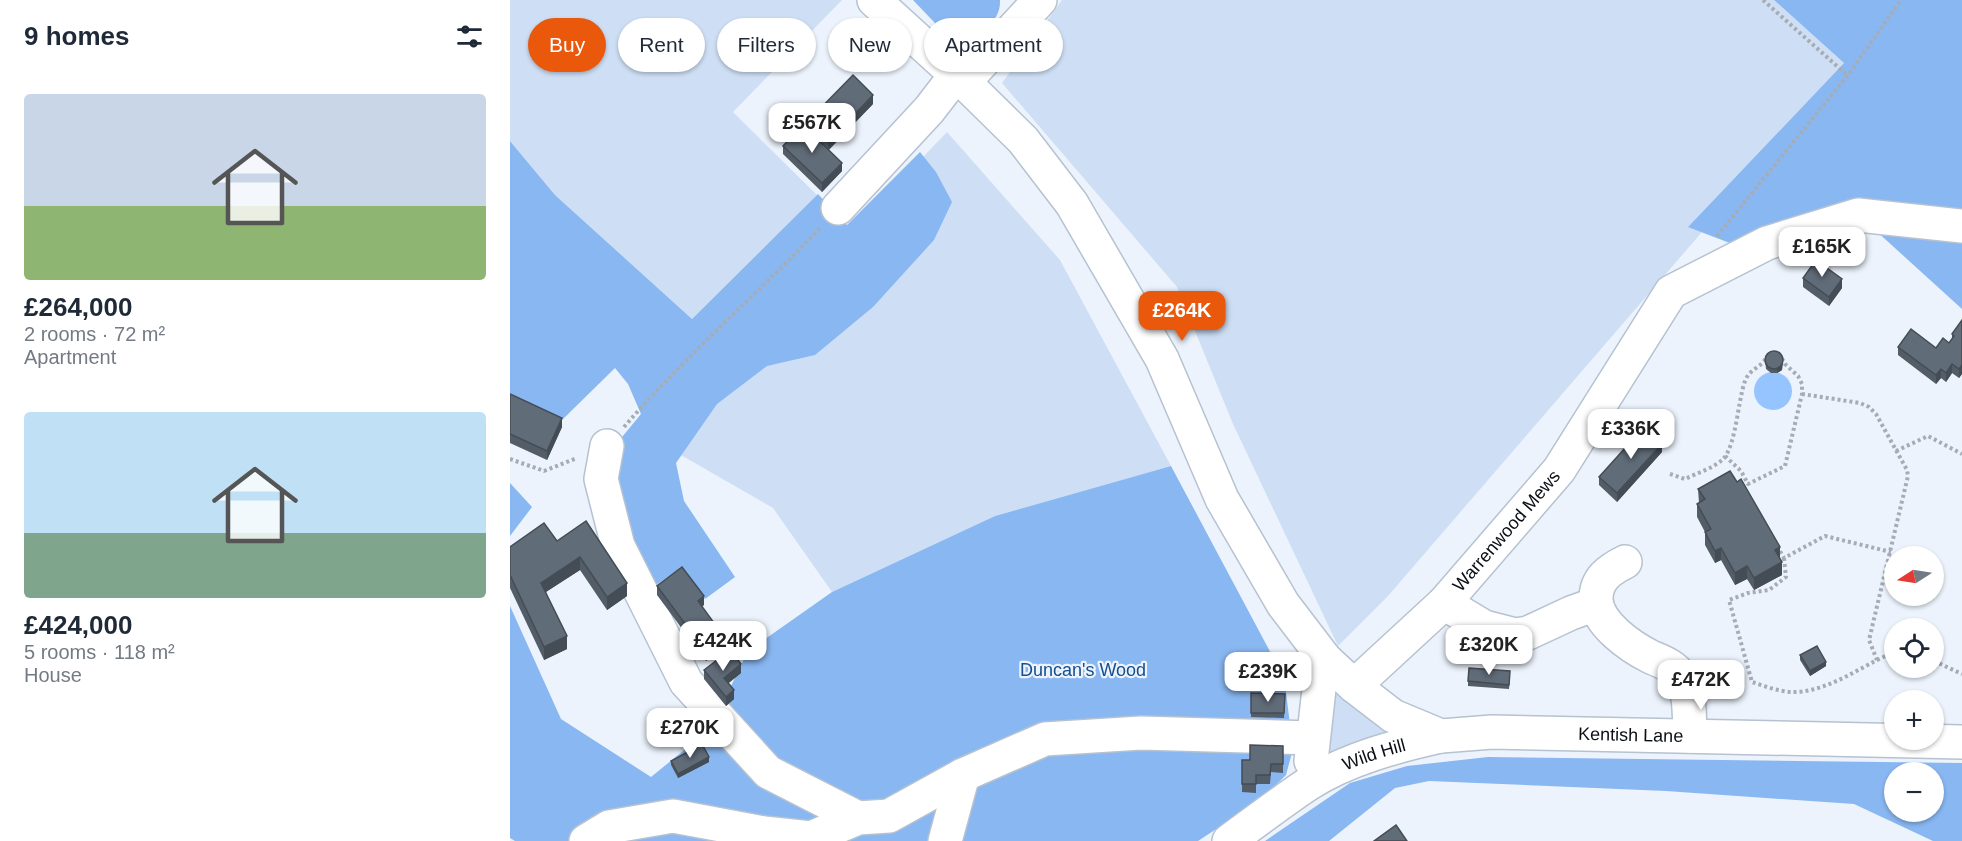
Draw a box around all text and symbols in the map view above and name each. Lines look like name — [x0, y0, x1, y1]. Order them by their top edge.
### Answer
chip: Buy — [528, 18, 606, 72]
chip: Rent — [618, 18, 705, 72]
chip: Filters — [717, 18, 816, 72]
chip: New — [828, 18, 912, 72]
chip: Apartment — [924, 18, 1063, 72]
icon: filters — [453, 20, 486, 53]
text: 9 homes — [24, 21, 130, 51]
pin: £567K — [770, 103, 854, 154]
text: £567K — [783, 111, 841, 133]
icon: home — [201, 133, 309, 241]
pin: £165K — [1780, 227, 1864, 278]
text: £165K — [1793, 235, 1851, 257]
pin: £264K — [1140, 291, 1224, 342]
text: £264,000 — [24, 292, 132, 322]
text: £264K — [1153, 299, 1211, 321]
text: 2 rooms · 72 m² — [24, 323, 165, 345]
text: Apartment — [24, 346, 116, 368]
pin: £336K — [1589, 409, 1673, 460]
text: £336K — [1602, 417, 1660, 439]
icon: home — [201, 451, 309, 559]
street label: Warrenwood Mews — [1449, 466, 1564, 595]
north arrow — [1884, 546, 1944, 606]
map controls — [1884, 546, 1944, 822]
text: £424,000 — [24, 610, 132, 640]
button: locate — [1884, 618, 1944, 678]
pin: £424K — [681, 621, 765, 672]
pin: £320K — [1447, 625, 1531, 676]
text: £424K — [694, 629, 752, 651]
text: £320K — [1460, 633, 1518, 655]
text: 5 rooms · 118 m² — [24, 641, 175, 663]
pin: £239K — [1226, 652, 1310, 703]
park label: Duncan's Wood — [1020, 660, 1146, 680]
text: £239K — [1239, 660, 1297, 682]
pin: £472K — [1659, 660, 1743, 711]
text: House — [24, 664, 82, 686]
text: £472K — [1672, 668, 1730, 690]
button: + — [1884, 690, 1944, 750]
pin: £270K — [648, 708, 732, 759]
text: £270K — [661, 716, 719, 738]
street label: Kentish Lane — [1578, 724, 1683, 746]
street label: Wild Hill — [1340, 735, 1408, 775]
button: − — [1884, 762, 1944, 822]

